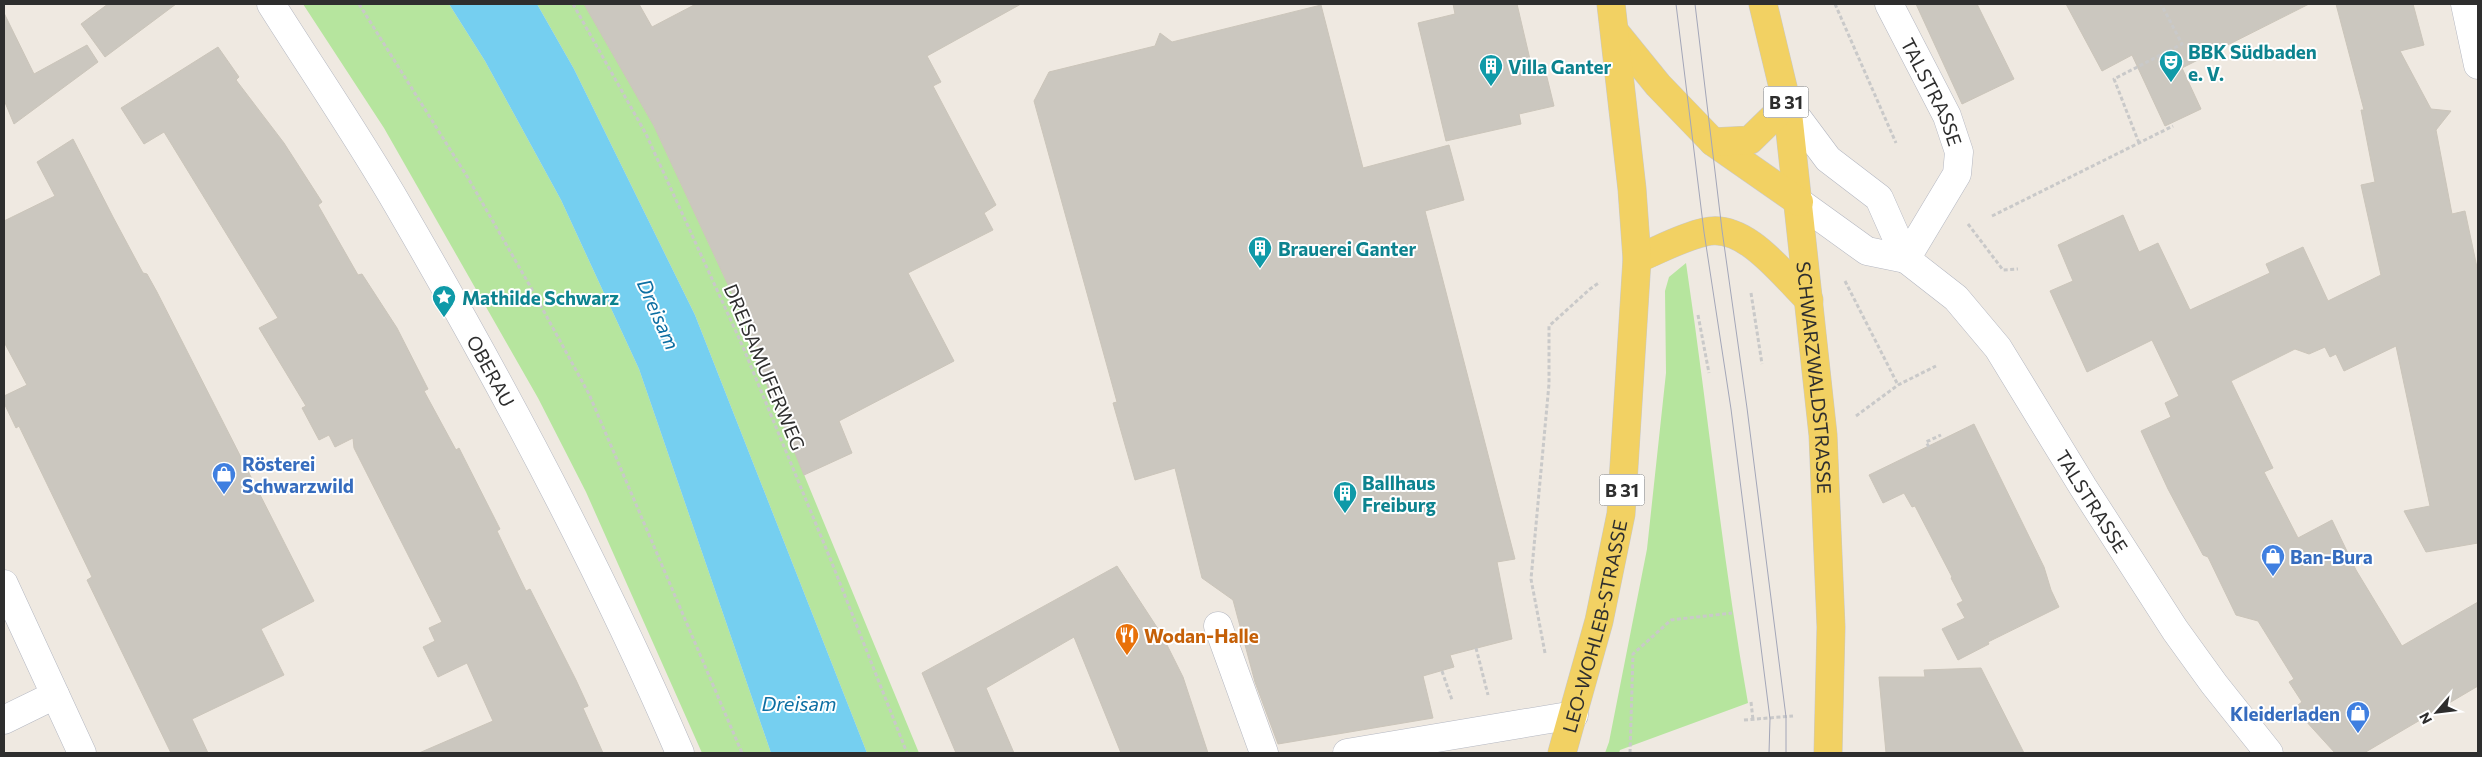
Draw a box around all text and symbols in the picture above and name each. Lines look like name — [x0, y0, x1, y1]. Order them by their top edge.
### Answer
street label: TALSTRASSE — [1897, 34, 1968, 148]
place label: BBK Südbaden e. V. — [2188, 40, 2317, 85]
theatre icon: BBK Südbaden e. V. — [2158, 49, 2184, 83]
building icon: Villa Ganter — [1478, 53, 1504, 87]
place label: Villa Ganter — [1508, 55, 1612, 78]
road number: B 31 — [1764, 86, 1808, 118]
building icon: Brauerei Ganter — [1247, 235, 1273, 269]
place label: Brauerei Ganter — [1278, 237, 1416, 260]
street label: SCHWARZWALDSTRASSE — [1793, 260, 1837, 494]
water label: Dreisam — [633, 275, 685, 353]
street label: DREISAMUFERWEG — [720, 280, 810, 454]
place icon: Mathilde Schwarz — [431, 284, 457, 318]
place label: Mathilde Schwarz — [462, 286, 619, 309]
street label: OBERAU — [463, 331, 520, 410]
street label: TALSTRASSE — [2051, 445, 2133, 557]
place label: Rösterei Schwarzwild — [242, 452, 354, 497]
shop icon: Rösterei Schwarzwild — [211, 461, 237, 495]
place label: Ballhaus Freiburg — [1362, 471, 1437, 516]
road number: B 31 — [1600, 474, 1644, 506]
building icon: Ballhaus Freiburg — [1332, 480, 1358, 514]
street label: LEO-WOHLEB-STRASSE — [1557, 518, 1631, 735]
shop icon: Ban-Bura — [2260, 543, 2286, 577]
place label: Ban-Bura — [2290, 545, 2373, 568]
restaurant icon: Wodan-Halle — [1114, 622, 1140, 656]
place label: Wodan-Halle — [1144, 624, 1259, 647]
north arrow — [2412, 687, 2462, 737]
water label: Dreisam — [761, 691, 837, 715]
shop icon: Kleiderladen — [2345, 700, 2371, 734]
place label: Kleiderladen — [2230, 702, 2340, 725]
text: N — [2415, 710, 2435, 727]

